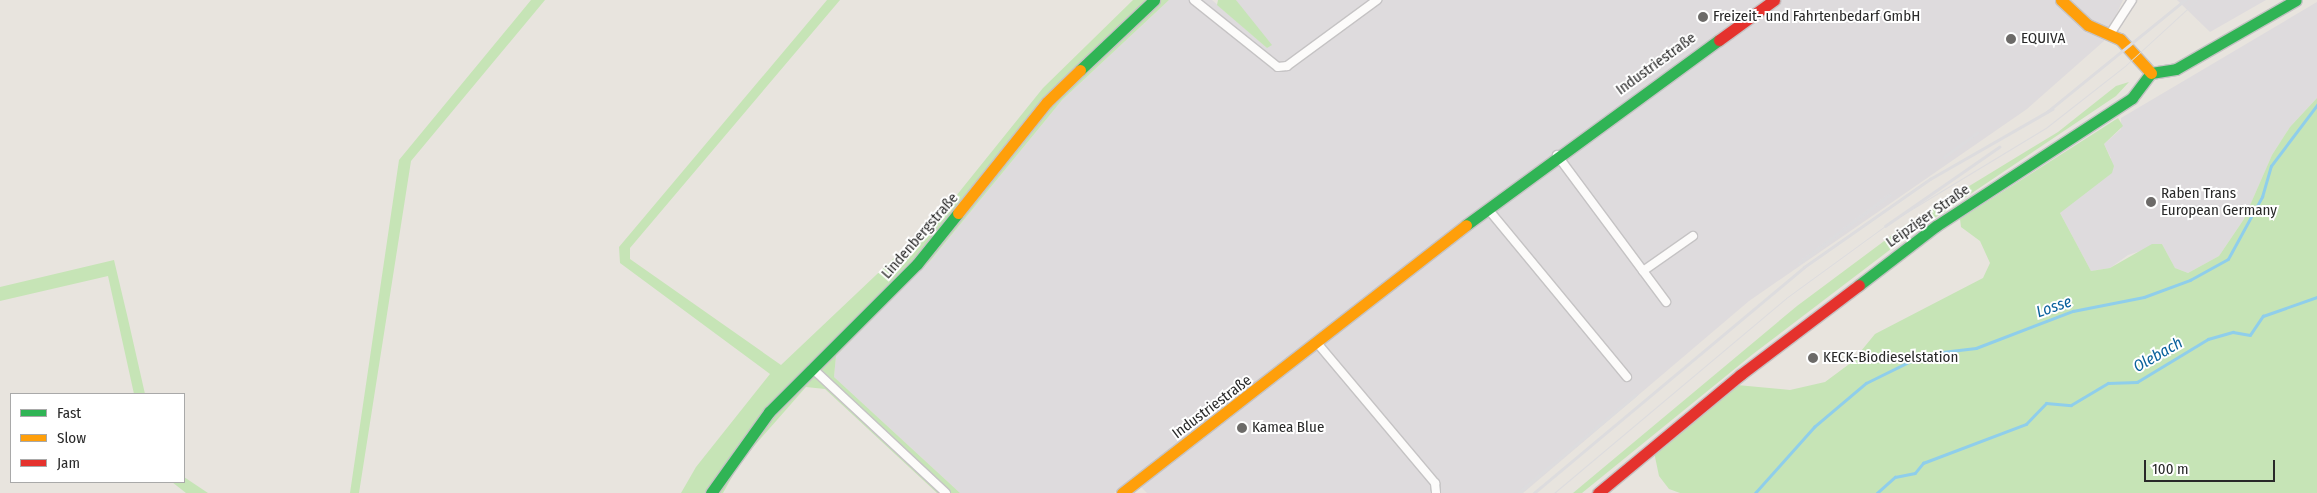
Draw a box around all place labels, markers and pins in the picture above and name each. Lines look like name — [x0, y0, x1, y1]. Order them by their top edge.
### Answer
place label: Freizeit- und Fahrtenbedarf GmbH — [1713, 8, 1920, 26]
marker: Freizeit- und Fahrtenbedarf GmbH — [1697, 11, 1709, 23]
place label: EQUIVA — [2021, 30, 2065, 48]
marker: EQUIVA — [2005, 33, 2017, 45]
place label: Raben Trans European Germany — [2161, 184, 2277, 219]
marker: Raben Trans European Germany — [2145, 196, 2157, 208]
place label: KECK-Biodieselstation — [1823, 349, 1958, 367]
marker: KECK-Biodieselstation — [1807, 352, 1819, 364]
place label: Kamea Blue — [1252, 419, 1324, 437]
marker: Kamea Blue — [1236, 422, 1248, 434]

